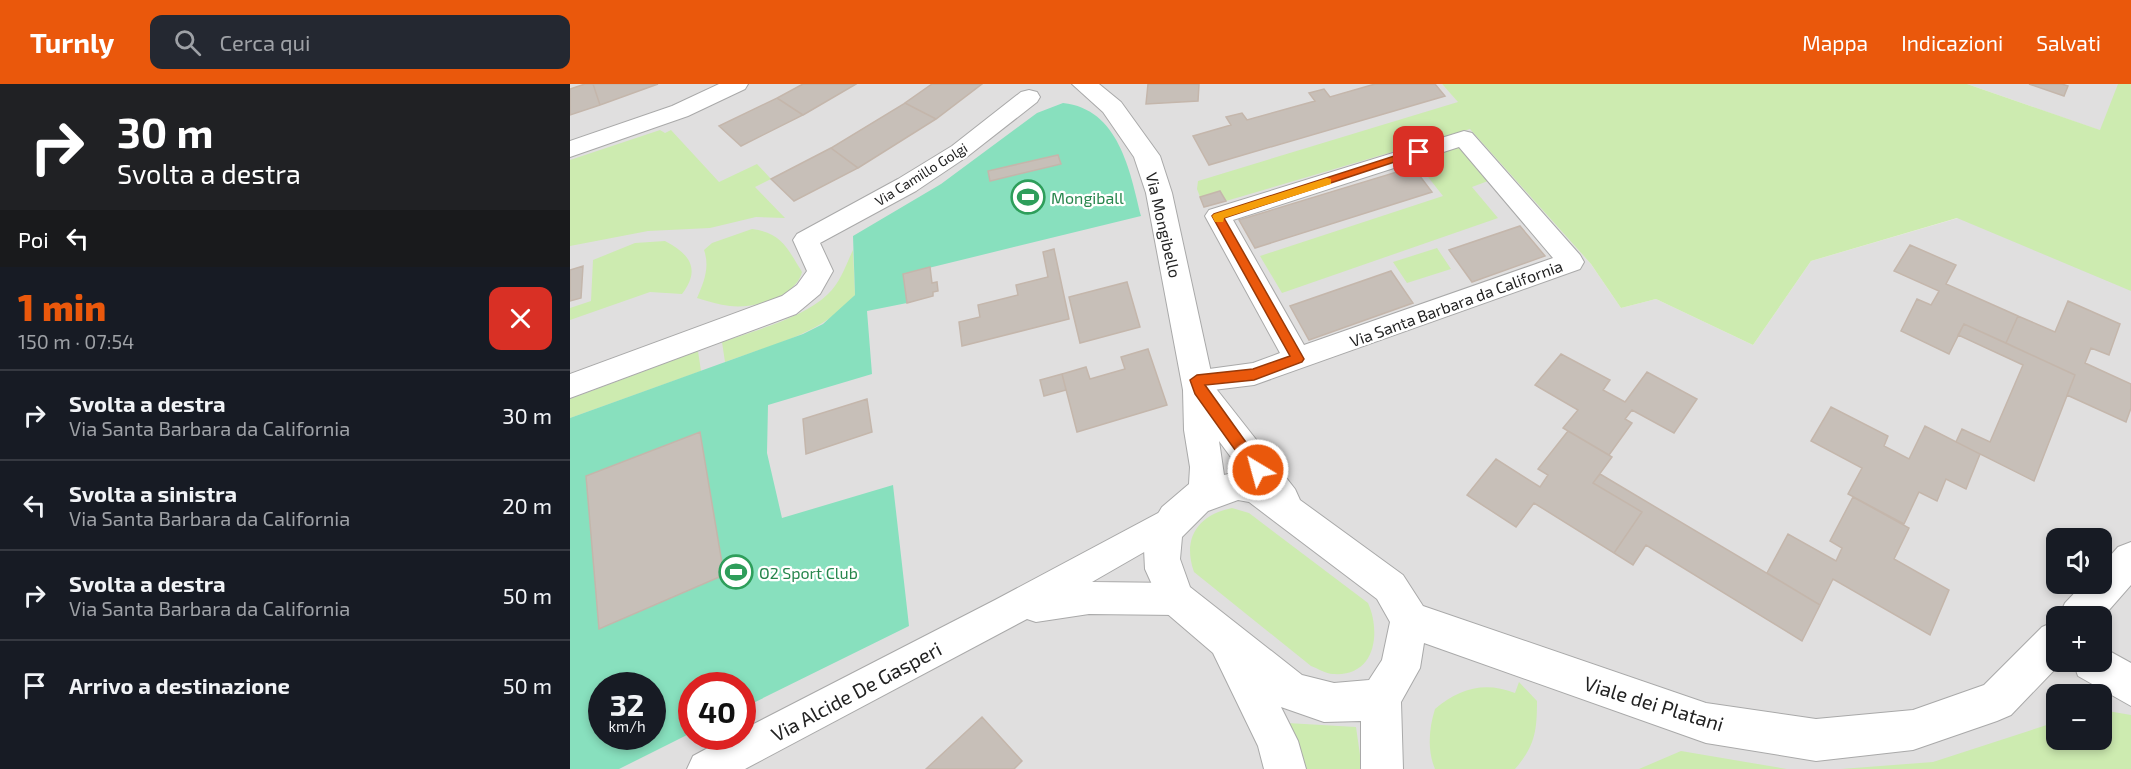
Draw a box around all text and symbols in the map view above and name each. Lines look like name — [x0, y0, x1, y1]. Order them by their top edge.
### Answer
search box — [150, 15, 570, 69]
text: Turnly — [30, 25, 114, 59]
icon: search — [171, 26, 204, 59]
text: Cerca qui — [219, 29, 311, 55]
text: Mappa — [1802, 30, 1868, 55]
text: Indicazioni — [1901, 30, 2003, 55]
text: Salvati — [2036, 30, 2101, 55]
text: 30 m — [117, 106, 213, 156]
icon: right — [18, 108, 96, 186]
pin — [1393, 126, 1444, 177]
icon: arrive — [1402, 135, 1435, 168]
street label: Via Camillo Golgi — [872, 139, 970, 209]
text: Svolta a destra — [117, 157, 301, 189]
street label: Via Mongibello — [1143, 170, 1185, 280]
sports icon: Mongiball — [1010, 179, 1046, 215]
place label: Mongiball — [1051, 188, 1124, 207]
icon: left — [61, 222, 94, 255]
text: Poi — [18, 226, 49, 252]
street label: Via Santa Barbara da California — [1347, 256, 1565, 350]
text: 1 min — [18, 285, 106, 328]
button: close — [489, 287, 552, 350]
text: 150 m · 07:54 — [18, 329, 134, 353]
text: Svolta a destra — [69, 390, 226, 416]
icon: right — [18, 399, 51, 432]
text: 30 m — [502, 402, 552, 428]
text: Via Santa Barbara da California — [69, 416, 350, 440]
position arrow — [1226, 438, 1290, 502]
text: Svolta a sinistra — [69, 480, 237, 506]
icon: left — [18, 489, 51, 522]
text: 20 m — [502, 492, 552, 518]
text: Via Santa Barbara da California — [69, 506, 350, 530]
map controls — [2046, 528, 2112, 750]
button: sound — [2046, 528, 2112, 594]
sports icon: O2 Sport Club — [718, 554, 754, 590]
place label: O2 Sport Club — [759, 563, 858, 582]
text: Svolta a destra — [69, 570, 226, 596]
icon: right — [18, 579, 51, 612]
text: 50 m — [503, 582, 552, 608]
text: Via Santa Barbara da California — [69, 596, 350, 620]
button: + — [2046, 606, 2112, 672]
street label: Via Alcide De Gasperi — [767, 636, 945, 746]
icon: arrive — [18, 669, 51, 702]
street label: Viale dei Platani — [1581, 670, 1727, 736]
text: Arrivo a destinazione — [69, 672, 290, 698]
text: 50 m — [503, 672, 552, 698]
speed limit sign: 40 — [678, 672, 756, 750]
button: − — [2046, 684, 2112, 750]
text: 32 — [610, 686, 644, 722]
text: km/h — [608, 717, 646, 735]

